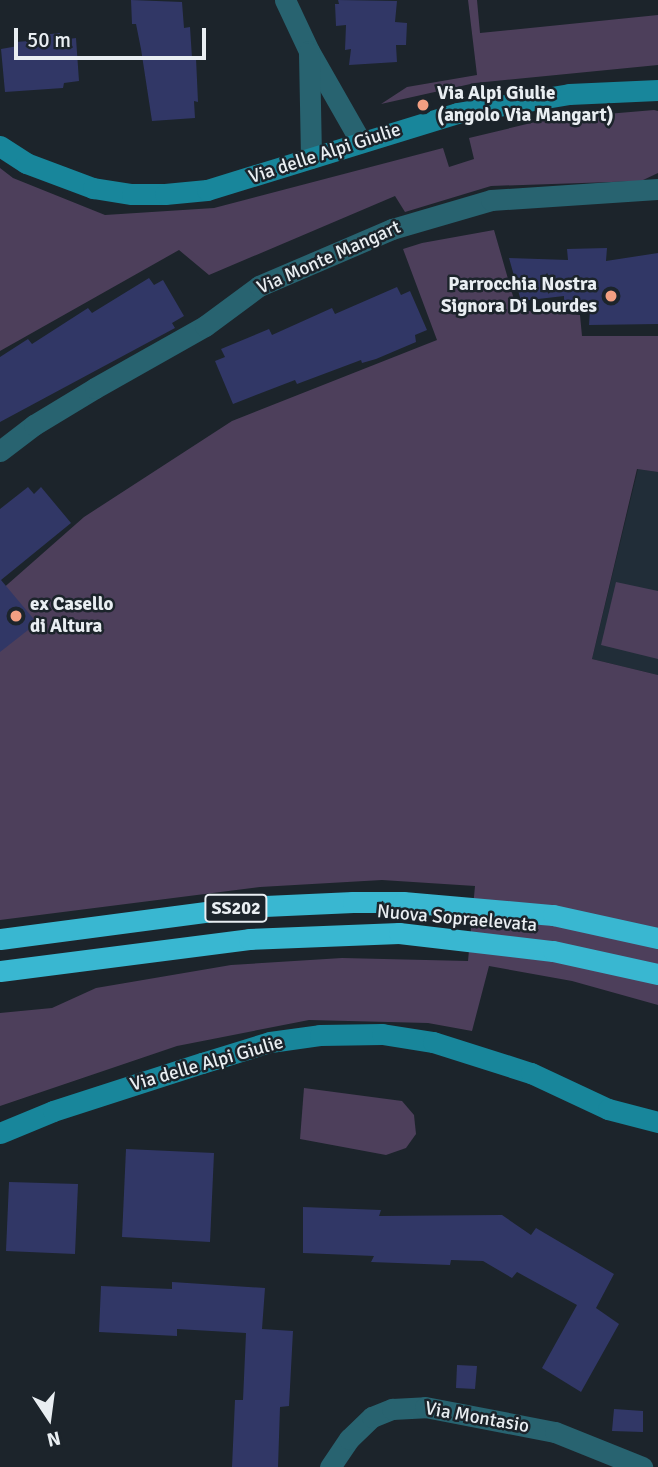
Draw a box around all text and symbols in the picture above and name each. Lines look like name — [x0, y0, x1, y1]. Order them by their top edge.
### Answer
scale bar — [18, 14, 210, 58]
text: 50 m — [27, 27, 71, 53]
place label: Via Alpi Giulie (angolo Via Mangart) — [437, 83, 614, 127]
marker: Via Alpi Giulie (angolo Via Mangart) — [415, 97, 431, 113]
street label: Via delle Alpi Giulie — [246, 119, 404, 189]
street label: Via Monte Mangart — [254, 216, 404, 300]
place label: Parrocchia Nostra Signora Di Lourdes — [441, 274, 597, 318]
marker: Parrocchia Nostra Signora Di Lourdes — [603, 288, 619, 304]
place label: ex Casello di Altura — [30, 594, 113, 638]
marker: ex Casello di Altura — [8, 608, 24, 624]
road number: SS202 — [203, 894, 269, 923]
street label: Nuova Sopraelevata — [376, 901, 538, 937]
street label: Via delle Alpi Giulie — [128, 1031, 286, 1097]
north arrow — [14, 1383, 84, 1453]
street label: Via Montasio — [423, 1398, 531, 1438]
text: N — [45, 1425, 63, 1452]

